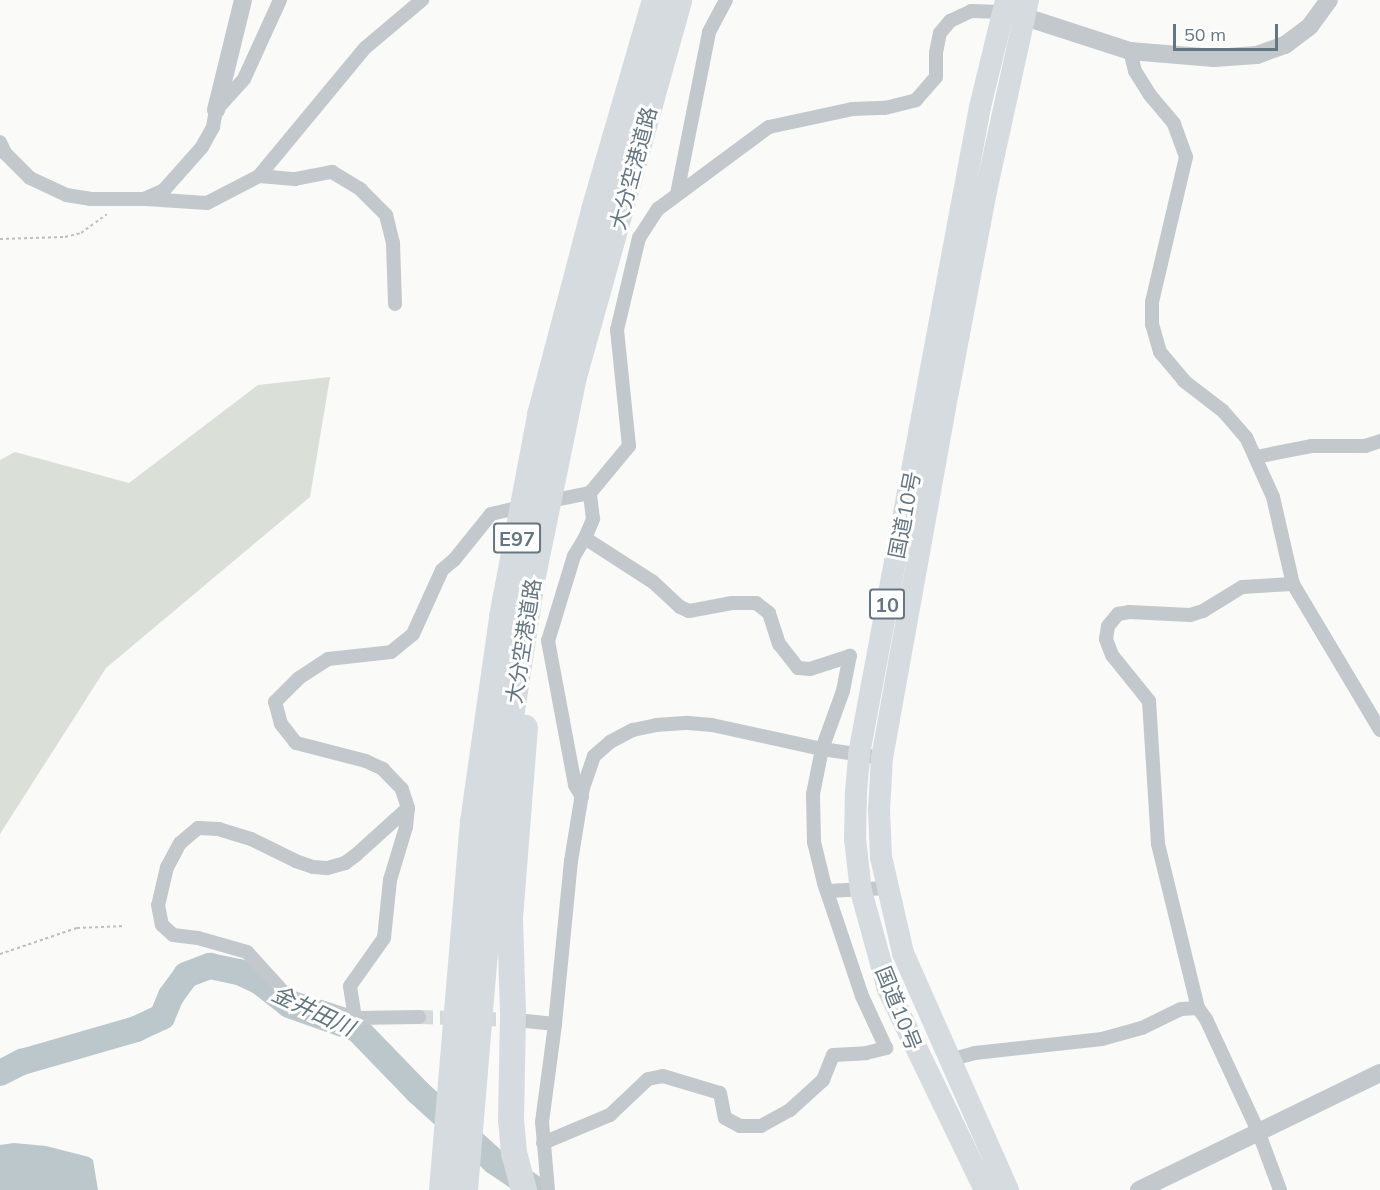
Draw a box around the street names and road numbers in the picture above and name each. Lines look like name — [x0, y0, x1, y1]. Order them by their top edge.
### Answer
street label: 大分空港道路 — [605, 104, 661, 232]
street label: 国道10号 — [883, 469, 925, 561]
road number: E97 — [493, 521, 541, 555]
street label: 大分空港道路 — [501, 577, 545, 705]
road number: 10 — [869, 587, 905, 621]
street label: 国道10号 — [871, 962, 927, 1054]

